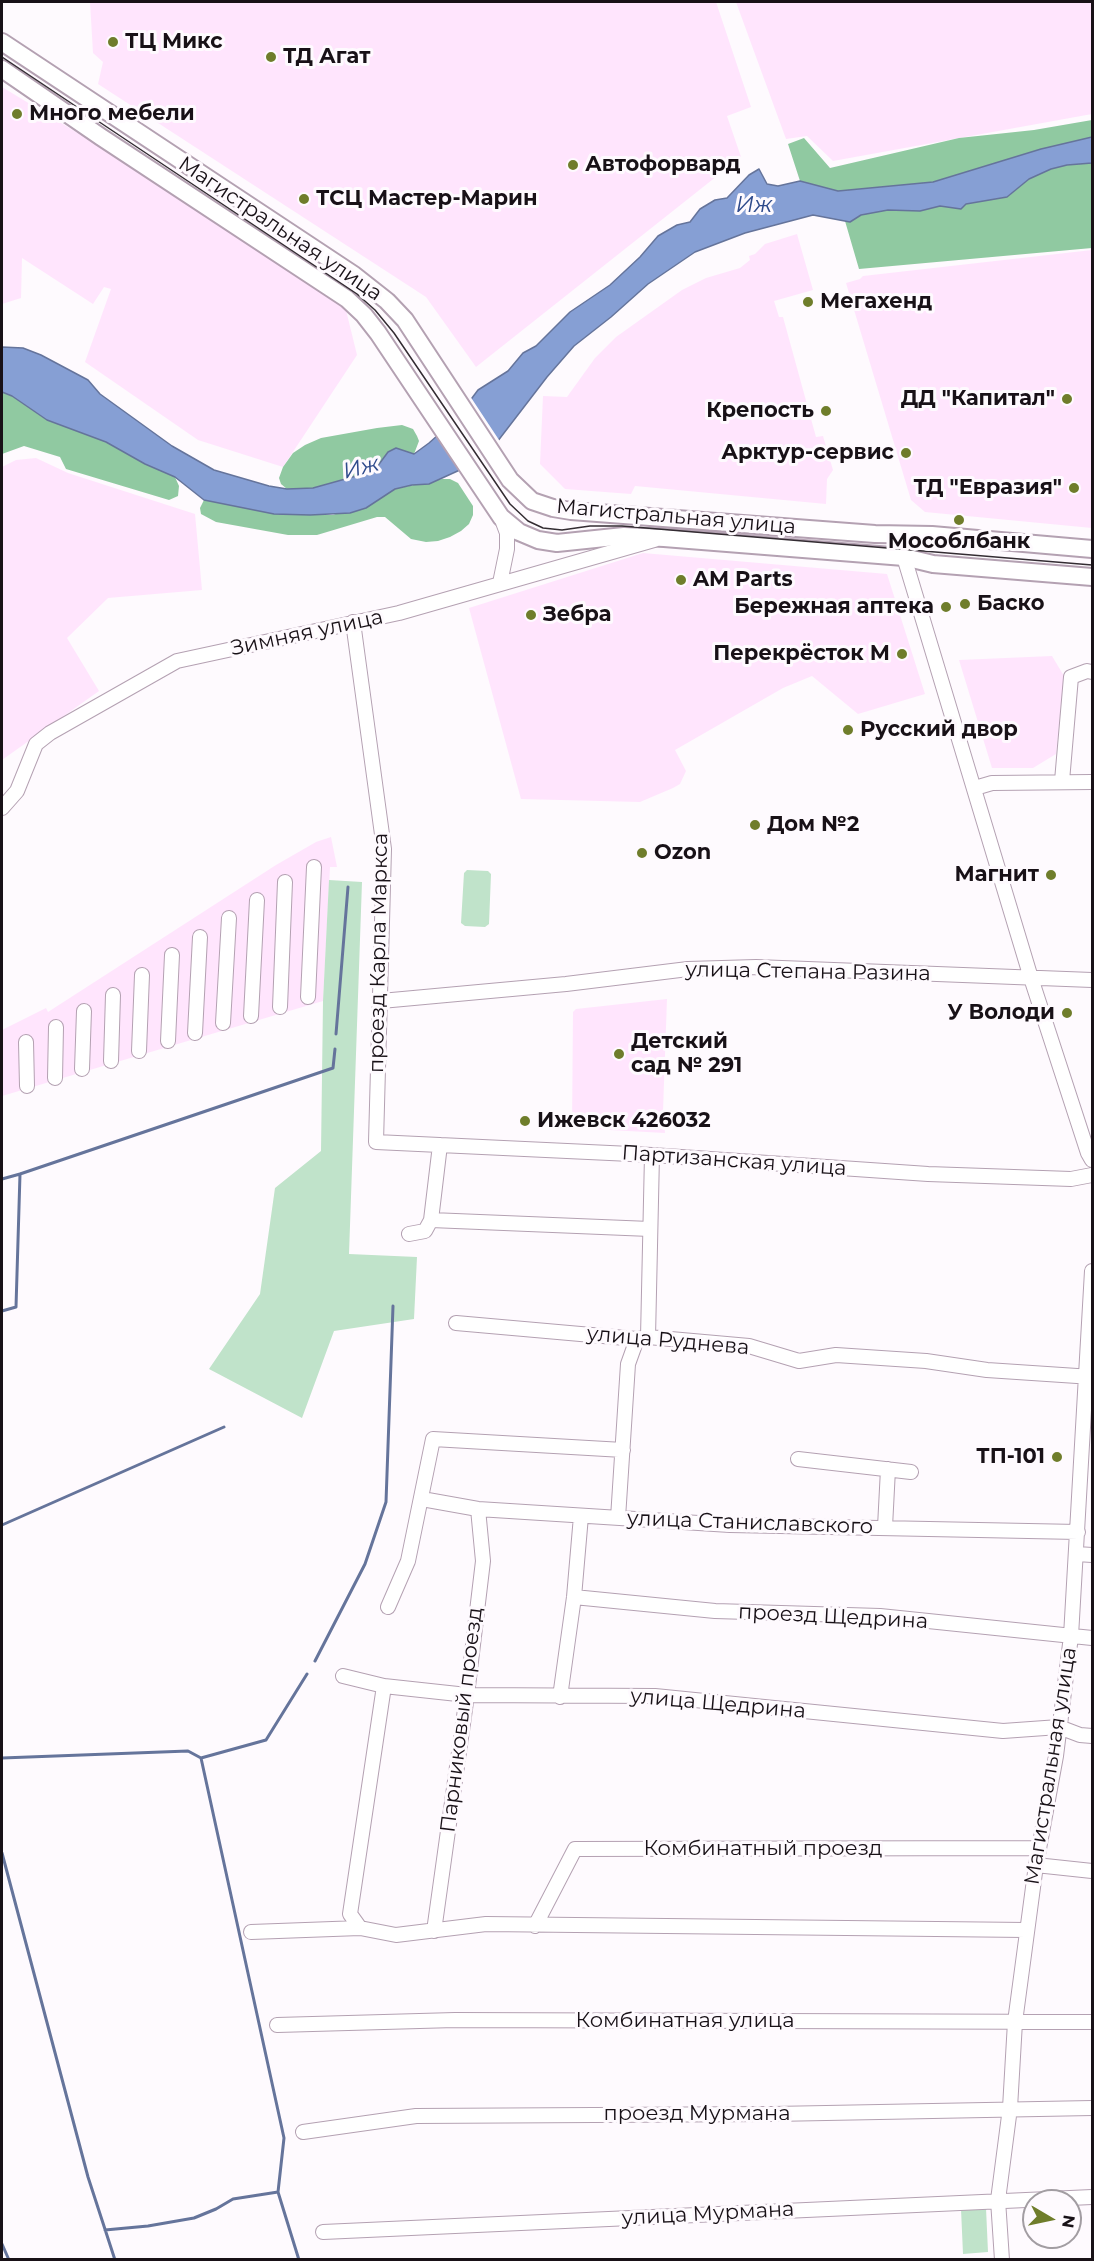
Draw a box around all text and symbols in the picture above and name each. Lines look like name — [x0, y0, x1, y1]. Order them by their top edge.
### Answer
place label: ТЦ Микс — [125, 29, 223, 55]
marker: ТЦ Микс — [106, 35, 120, 49]
place label: ТД Агат — [283, 44, 370, 70]
marker: ТД Агат — [264, 50, 278, 64]
place label: Много мебели — [29, 101, 195, 127]
marker: Много мебели — [10, 107, 24, 121]
street label: Магистральная улица — [173, 151, 387, 307]
place label: Автофорвард — [585, 152, 740, 178]
marker: Автофорвард — [566, 158, 580, 172]
place label: ТСЦ Мастер-Марин — [316, 186, 537, 212]
marker: ТСЦ Мастер-Марин — [297, 192, 311, 206]
water label: Иж — [736, 193, 772, 219]
place label: Мегахенд — [820, 289, 932, 315]
marker: Мегахенд — [801, 295, 815, 309]
place label: ДД "Капитал" — [901, 386, 1055, 412]
marker: ДД "Капитал" — [1060, 392, 1074, 406]
place label: Крепость — [706, 398, 814, 424]
marker: Крепость — [819, 404, 833, 418]
place label: Арктур-сервис — [721, 440, 894, 466]
marker: Арктур-сервис — [899, 446, 913, 460]
water label: Иж — [340, 451, 382, 485]
place label: ТД "Евразия" — [914, 475, 1062, 501]
marker: ТД "Евразия" — [1067, 481, 1081, 495]
street label: Магистральная улица — [555, 494, 797, 540]
marker: Мособлбанк — [952, 513, 966, 527]
place label: Мособлбанк — [888, 529, 1030, 555]
place label: AM Parts — [693, 567, 793, 593]
marker: AM Parts — [674, 573, 688, 587]
place label: Баско — [977, 591, 1045, 617]
place label: Бережная аптека — [734, 594, 934, 620]
marker: Баско — [958, 597, 972, 611]
marker: Бережная аптека — [939, 600, 953, 614]
place label: Зебра — [543, 602, 611, 628]
street label: Зимняя улица — [229, 605, 385, 661]
marker: Зебра — [524, 608, 538, 622]
place label: Перекрёсток М — [713, 641, 890, 667]
marker: Перекрёсток М — [895, 647, 909, 661]
place label: Русский двор — [860, 717, 1018, 743]
marker: Русский двор — [841, 723, 855, 737]
place label: Дом №2 — [767, 812, 859, 838]
marker: Дом №2 — [748, 818, 762, 832]
street label: проезд Карла Маркса — [364, 833, 394, 1073]
place label: Ozon — [654, 840, 711, 866]
marker: Ozon — [635, 846, 649, 860]
place label: Магнит — [955, 862, 1039, 888]
marker: Магнит — [1044, 868, 1058, 882]
street label: улица Степана Разина — [685, 957, 931, 987]
place label: У Володи — [947, 1000, 1055, 1026]
marker: У Володи — [1060, 1006, 1074, 1020]
place label: Детский сад № 291 — [631, 1029, 742, 1079]
marker: Детский сад № 291 — [612, 1047, 626, 1061]
place label: Ижевск 426032 — [537, 1108, 711, 1134]
marker: Ижевск 426032 — [518, 1114, 532, 1128]
street label: Партизанская улица — [621, 1141, 847, 1181]
street label: улица Руднева — [586, 1321, 750, 1361]
place label: ТП-101 — [976, 1444, 1045, 1470]
marker: ТП-101 — [1050, 1450, 1064, 1464]
street label: улица Станиславского — [627, 1506, 873, 1540]
street label: проезд Щедрина — [737, 1599, 929, 1635]
street label: Парниковый проезд — [436, 1606, 488, 1834]
street label: Магистральная улица — [1020, 1645, 1082, 1887]
street label: улица Щедрина — [629, 1684, 807, 1724]
street label: Комбинатный проезд — [643, 1836, 883, 1862]
street label: Комбинатная улица — [576, 2008, 794, 2034]
street label: проезд Мурмана — [604, 2101, 790, 2127]
north arrow — [1022, 2189, 1082, 2249]
street label: улица Мурмана — [621, 2197, 795, 2231]
text: N — [1058, 2214, 1079, 2229]

